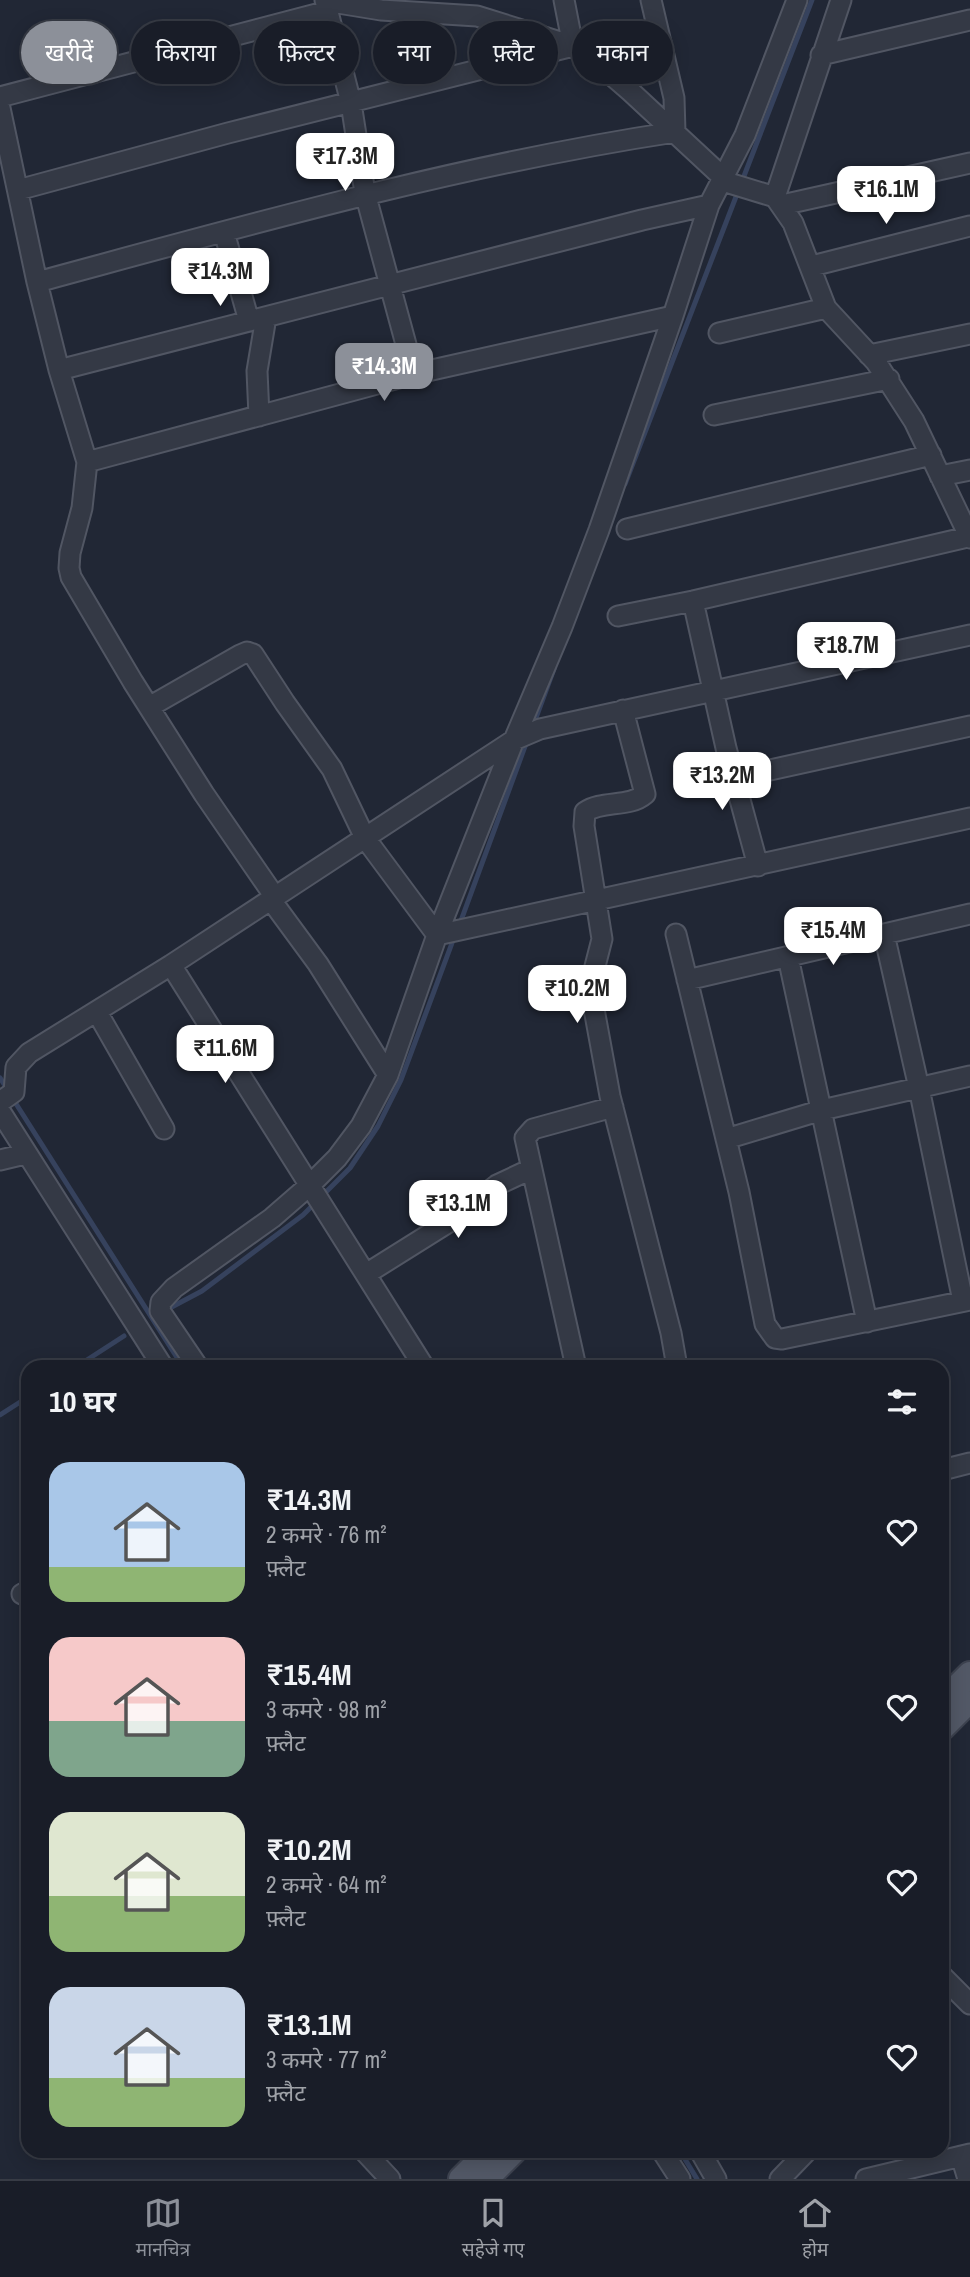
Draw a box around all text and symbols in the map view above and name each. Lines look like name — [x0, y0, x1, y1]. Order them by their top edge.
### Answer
chip: खरीदें — [21, 21, 117, 84]
chip: किराया — [131, 21, 240, 84]
chip: फ़िल्टर — [254, 21, 359, 84]
chip: नया — [373, 21, 455, 84]
chip: फ़्लैट — [469, 21, 558, 84]
chip: मकान — [572, 21, 673, 84]
pin: ₹17.3M — [288, 134, 402, 193]
text: ₹17.3M — [312, 140, 378, 171]
pin: ₹16.1M — [829, 166, 943, 226]
text: ₹16.1M — [853, 173, 919, 204]
pin: ₹14.3M — [163, 248, 277, 308]
text: ₹14.3M — [187, 255, 253, 286]
pin: ₹14.3M — [327, 344, 441, 403]
text: ₹14.3M — [351, 350, 417, 381]
pin: ₹18.7M — [789, 622, 903, 682]
text: ₹18.7M — [813, 629, 879, 660]
pin: ₹13.2M — [665, 752, 779, 812]
text: ₹13.2M — [689, 759, 755, 790]
pin: ₹15.4M — [776, 908, 890, 967]
text: ₹15.4M — [800, 914, 866, 945]
pin: ₹10.2M — [520, 965, 634, 1025]
text: ₹10.2M — [544, 972, 610, 1003]
pin: ₹11.6M — [168, 1026, 282, 1085]
text: ₹11.6M — [193, 1032, 257, 1063]
pin: ₹13.1M — [401, 1180, 515, 1240]
text: ₹13.1M — [425, 1187, 491, 1218]
text: 10 घर — [49, 1381, 116, 1421]
icon: filters — [883, 1383, 921, 1421]
text: ₹14.3M — [266, 1479, 352, 1519]
icon: home — [105, 1490, 189, 1574]
icon: heart — [883, 1513, 921, 1551]
text: 2 कमरे · 76 m² — [266, 1519, 387, 1550]
text: फ़्लैट — [266, 1552, 306, 1583]
text: ₹15.4M — [266, 1654, 352, 1694]
icon: home — [105, 1665, 189, 1749]
icon: heart — [883, 1688, 921, 1726]
text: 3 कमरे · 98 m² — [266, 1694, 387, 1725]
text: फ़्लैट — [266, 1727, 306, 1758]
text: ₹10.2M — [266, 1829, 352, 1869]
icon: home — [105, 1840, 189, 1924]
icon: heart — [883, 1863, 921, 1901]
text: 2 कमरे · 64 m² — [266, 1869, 387, 1900]
text: फ़्लैट — [266, 1902, 306, 1933]
text: ₹13.1M — [266, 2004, 352, 2044]
icon: home — [105, 2015, 189, 2099]
icon: heart — [883, 2038, 921, 2076]
text: 3 कमरे · 77 m² — [266, 2044, 387, 2075]
text: फ़्लैट — [266, 2077, 306, 2108]
tab: मानचित्र — [136, 2194, 190, 2264]
tab: सहेजे गए — [462, 2194, 524, 2264]
tab: होम — [796, 2194, 834, 2264]

